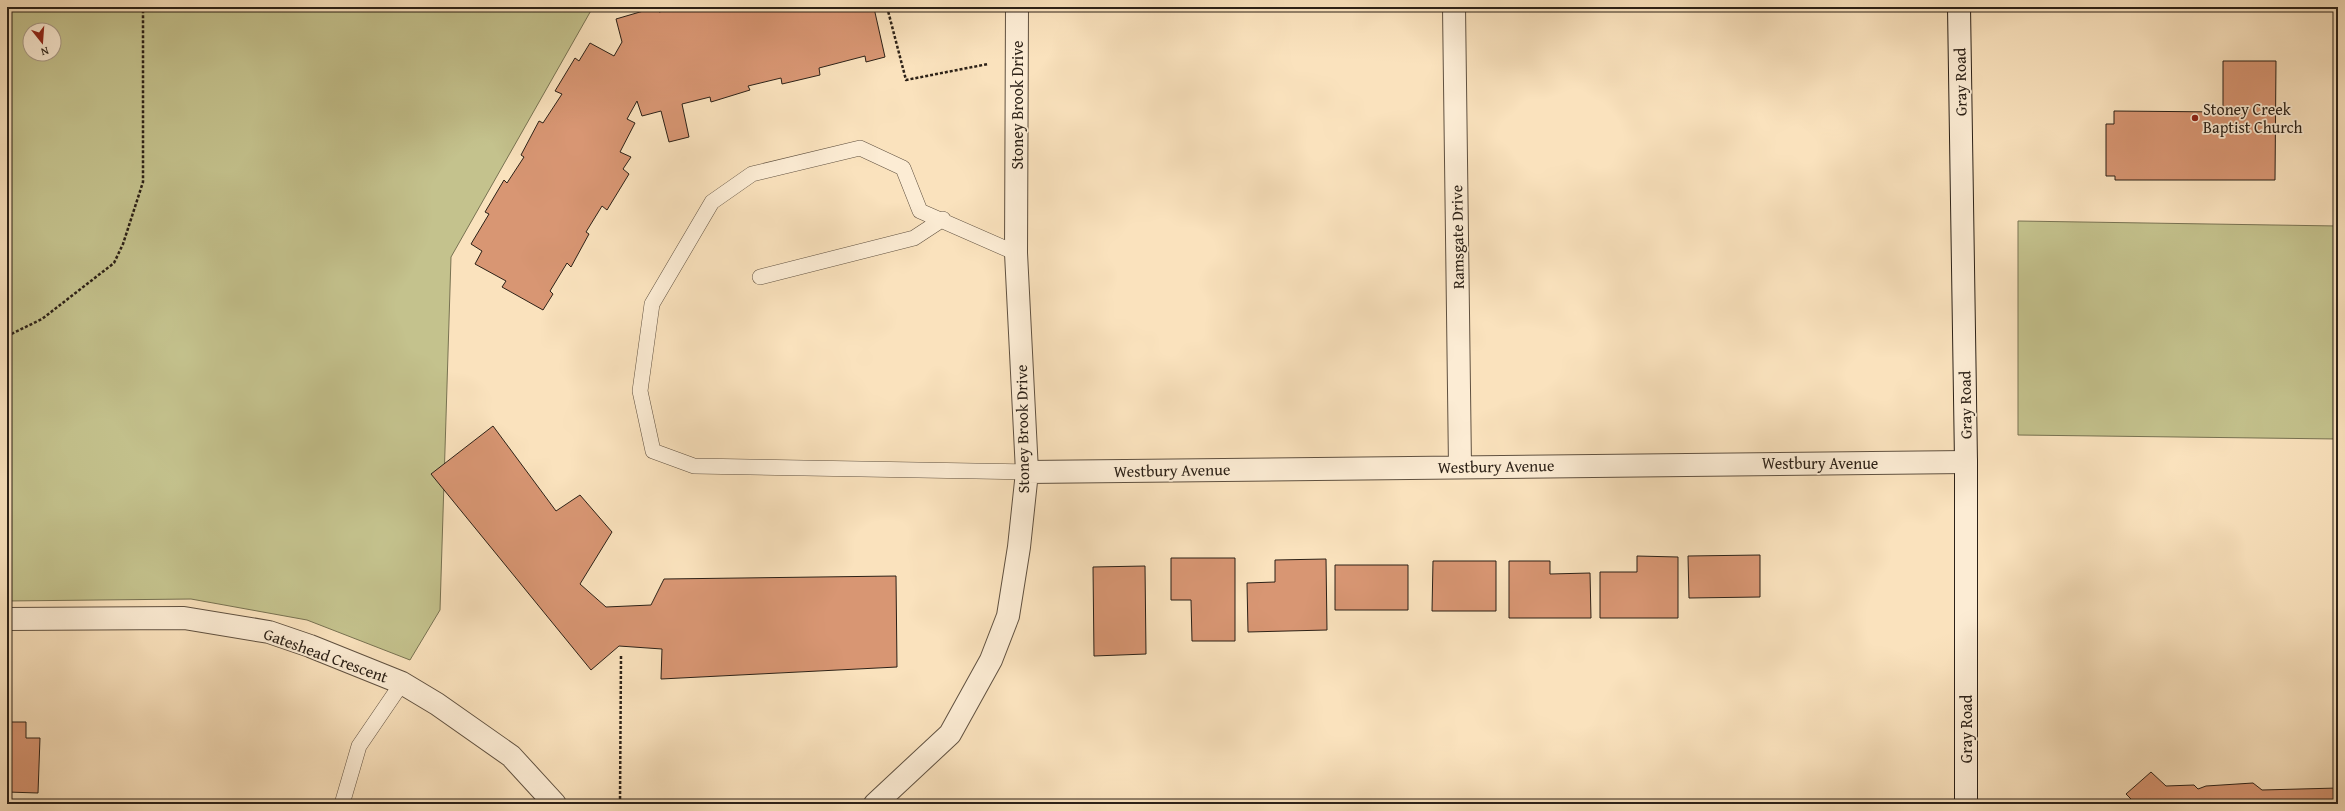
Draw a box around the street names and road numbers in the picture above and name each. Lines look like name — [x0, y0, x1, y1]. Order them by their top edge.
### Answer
street label: Stoney Brook Drive — [1005, 41, 1029, 169]
street label: Gray Road — [1947, 47, 1973, 116]
street label: Ramsgate Drive — [1444, 185, 1470, 289]
street label: Stoney Brook Drive — [1009, 364, 1035, 494]
street label: Gray Road — [1952, 370, 1978, 439]
street label: Westbury Avenue — [1762, 451, 1878, 475]
street label: Westbury Avenue — [1437, 453, 1555, 479]
street label: Westbury Avenue — [1113, 457, 1231, 483]
street label: Gateshead Crescent — [260, 621, 392, 689]
street label: Gray Road — [1954, 694, 1978, 763]

